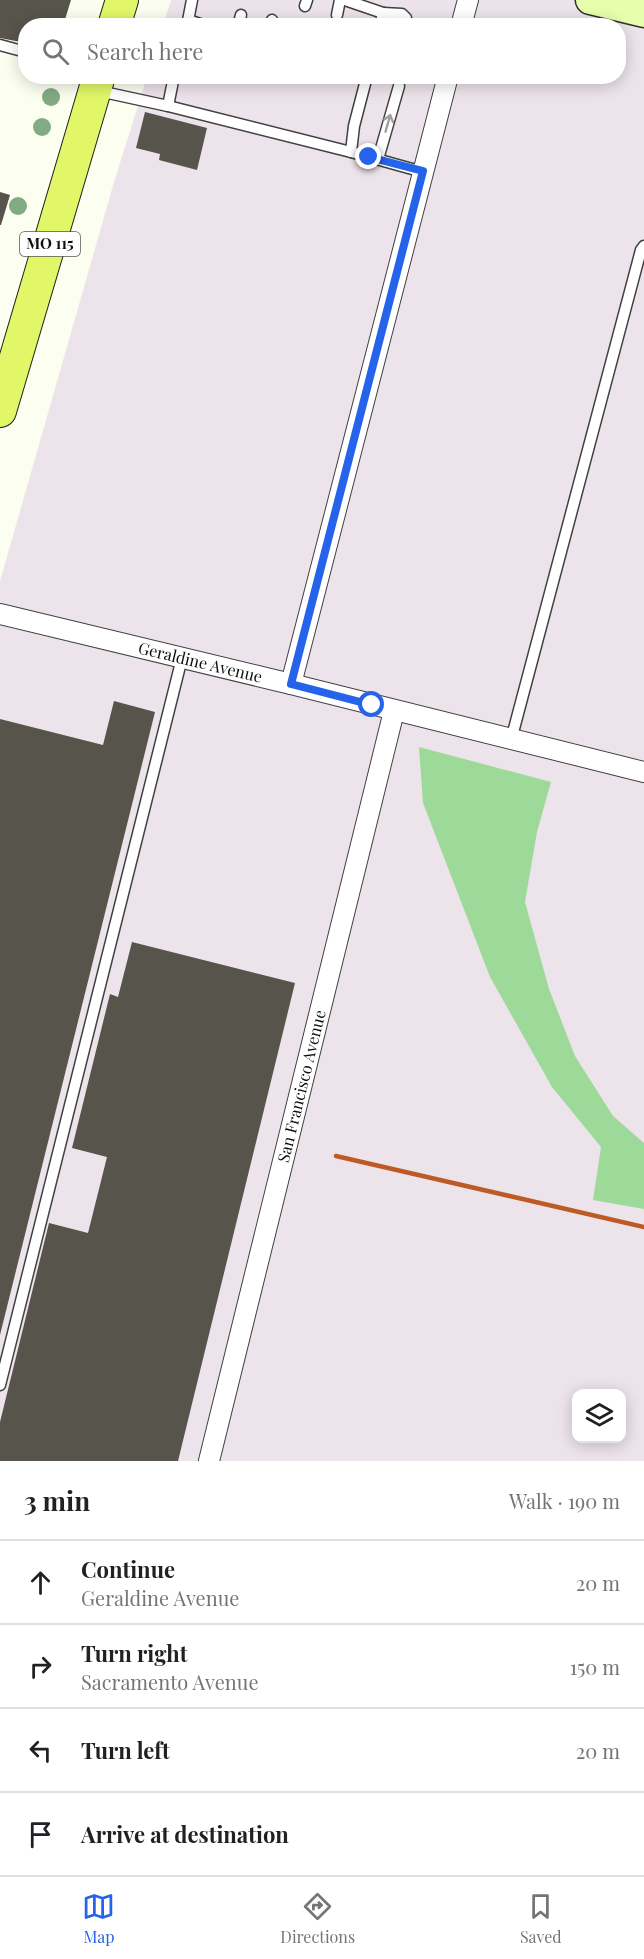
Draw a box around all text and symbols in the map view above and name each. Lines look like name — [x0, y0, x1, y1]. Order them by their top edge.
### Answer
search box — [18, 18, 626, 84]
icon: search — [39, 35, 72, 68]
text: Search here — [87, 36, 203, 66]
one-way arrow — [383, 114, 394, 133]
route end — [355, 143, 381, 169]
road number: MO 115 — [20, 232, 80, 256]
street label: Geraldine Avenue — [136, 637, 265, 687]
route start — [358, 691, 384, 717]
street label: San Francisco Avenue — [272, 1008, 330, 1165]
map controls — [572, 1389, 626, 1443]
button: layers — [572, 1389, 626, 1443]
text: 3 min — [24, 1483, 90, 1518]
text: Walk · 190 m — [509, 1487, 620, 1514]
text: Continue — [81, 1554, 175, 1584]
icon: ahead — [24, 1566, 57, 1599]
text: 20 m — [576, 1569, 620, 1596]
text: Geraldine Avenue — [81, 1584, 239, 1611]
text: Turn right — [81, 1638, 187, 1668]
icon: right — [24, 1650, 57, 1683]
text: 150 m — [570, 1653, 620, 1680]
text: Sacramento Avenue — [81, 1668, 259, 1695]
icon: left — [24, 1734, 57, 1767]
text: Turn left — [81, 1735, 170, 1765]
text: 20 m — [576, 1737, 620, 1764]
icon: arrive — [24, 1818, 57, 1851]
text: Arrive at destination — [81, 1819, 289, 1849]
tab: Map — [82, 1890, 115, 1947]
tab: Directions — [280, 1890, 355, 1947]
tab: Saved — [520, 1890, 562, 1947]

